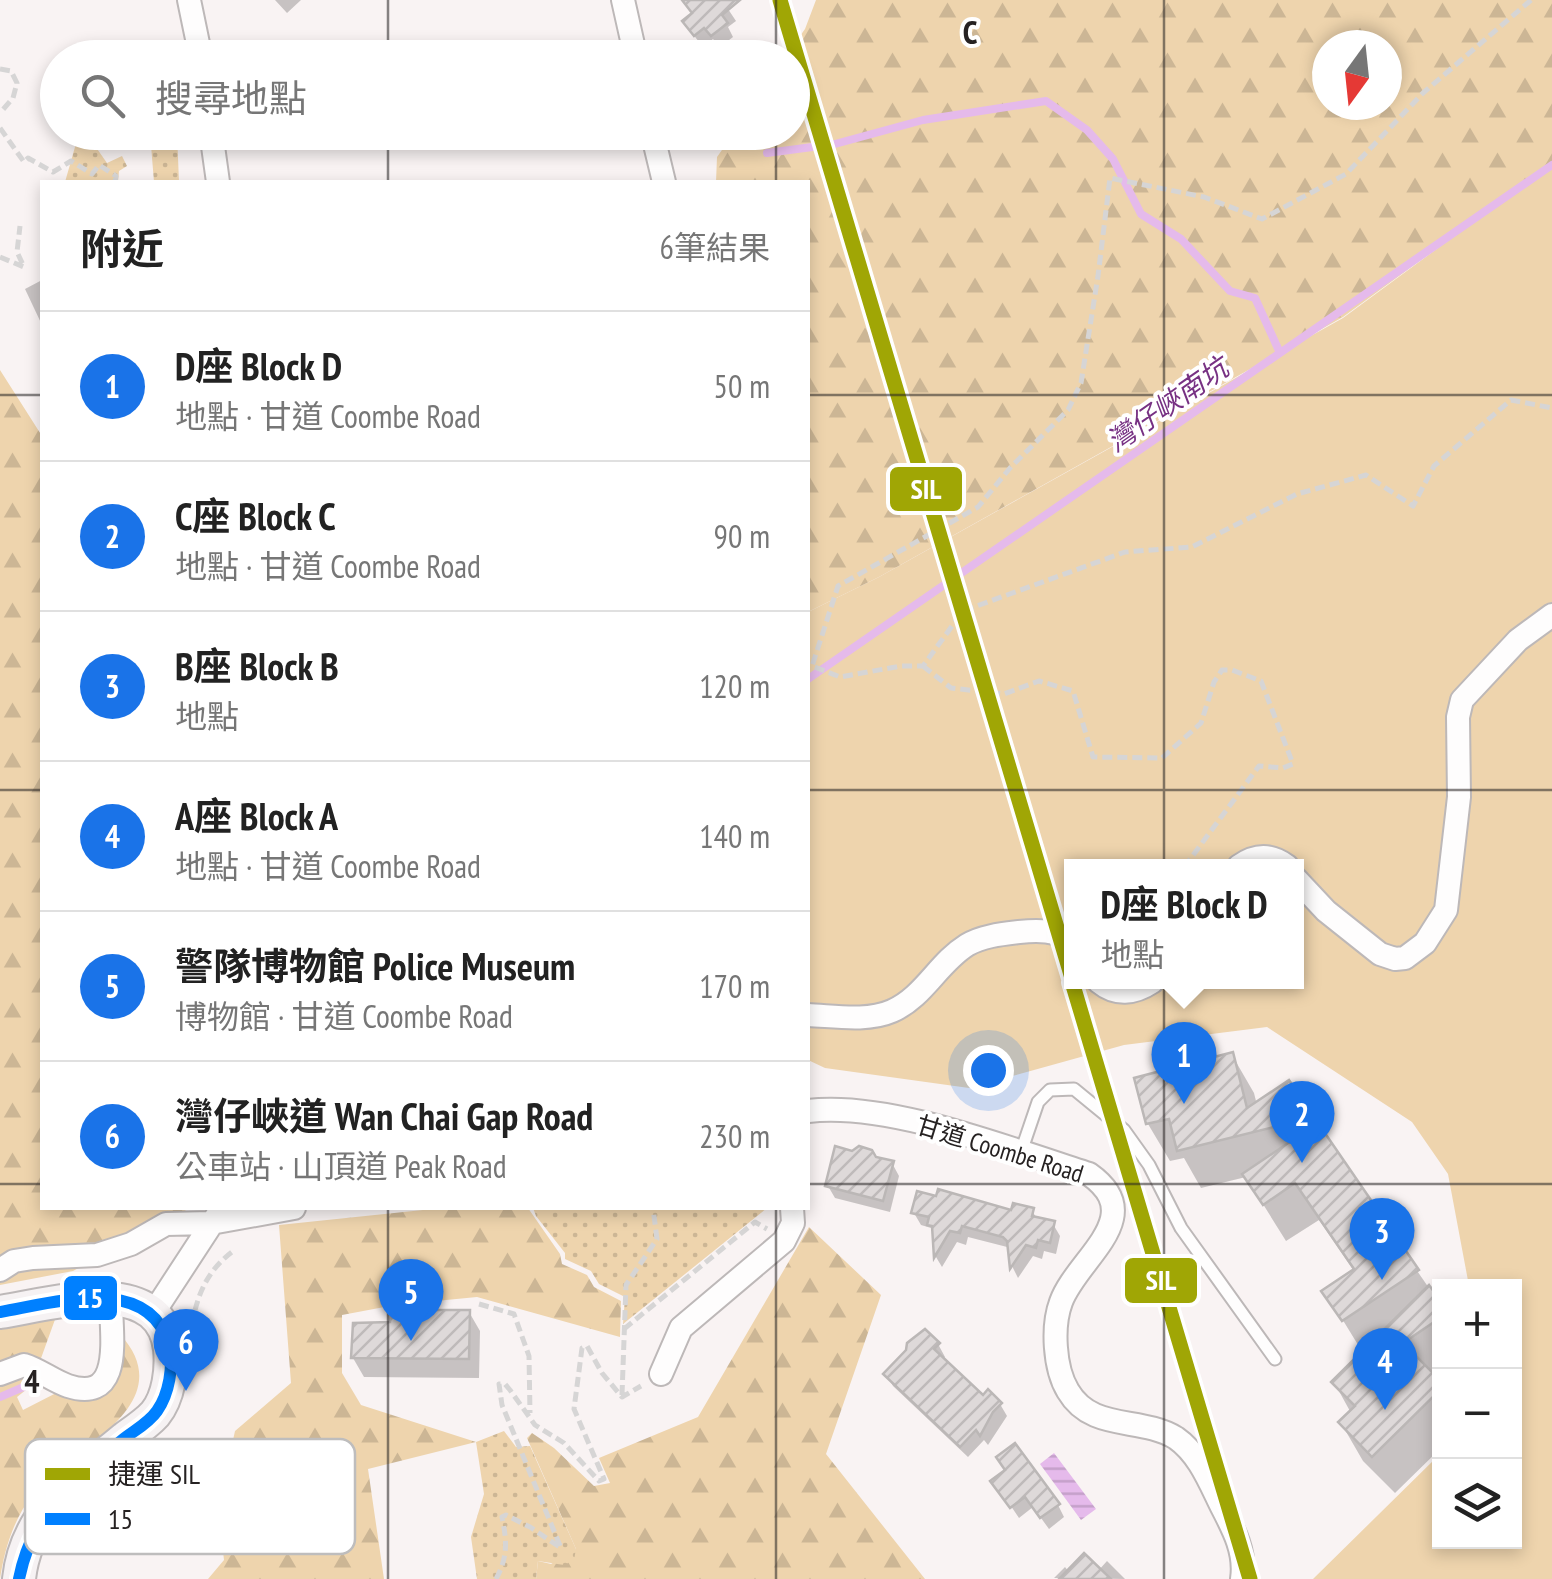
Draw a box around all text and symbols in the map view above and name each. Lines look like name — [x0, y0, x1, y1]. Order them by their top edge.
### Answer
text: C — [963, 11, 978, 53]
north arrow — [1312, 30, 1402, 120]
search box — [40, 40, 810, 150]
icon: search — [75, 68, 130, 123]
text: 搜尋地點 — [155, 73, 307, 122]
text: 附近 — [80, 221, 164, 276]
text: 6筆結果 — [660, 226, 770, 268]
text: D座 Block D — [175, 341, 342, 390]
water label: 灣仔峽南坑 — [1099, 346, 1238, 459]
text: 1 — [105, 365, 120, 407]
text: 50 m — [714, 365, 770, 407]
text: 地點 · 甘道 Coombe Road — [175, 395, 481, 437]
line badge: SIL — [888, 465, 964, 513]
text: SIL — [911, 470, 942, 507]
text: C座 Block C — [175, 491, 336, 540]
text: 2 — [105, 515, 120, 557]
text: 90 m — [714, 515, 770, 557]
text: 地點 · 甘道 Coombe Road — [175, 545, 481, 587]
text: B座 Block B — [175, 641, 339, 690]
text: 3 — [105, 665, 120, 707]
text: 120 m — [699, 665, 770, 707]
text: 地點 — [175, 695, 239, 737]
text: A座 Block A — [175, 791, 338, 840]
text: 4 — [105, 815, 120, 857]
text: 140 m — [699, 815, 770, 857]
text: 地點 · 甘道 Coombe Road — [175, 845, 481, 887]
popup — [1064, 859, 1304, 989]
text: D座 Block D — [1100, 879, 1268, 928]
text: 地點 — [1100, 933, 1165, 975]
text: 警隊博物館 Police Museum — [175, 941, 575, 990]
text: 5 — [105, 965, 120, 1007]
text: 170 m — [699, 965, 770, 1007]
text: 博物館 · 甘道 Coombe Road — [175, 995, 513, 1037]
pin: 1 — [1152, 1022, 1216, 1104]
your location — [963, 1045, 1014, 1096]
pin: 2 — [1270, 1080, 1334, 1163]
text: 灣仔峽道 Wan Chai Gap Road — [175, 1091, 593, 1140]
street label: 甘道 Coombe Road — [913, 1108, 1087, 1190]
text: 6 — [105, 1115, 120, 1157]
text: 230 m — [699, 1115, 770, 1157]
text: 公車站 · 山頂道 Peak Road — [175, 1145, 507, 1187]
pin: 3 — [1350, 1198, 1414, 1280]
line badge: SIL — [1123, 1256, 1199, 1305]
pin: 5 — [378, 1258, 444, 1341]
text: SIL — [1146, 1261, 1177, 1298]
line badge: 15 — [62, 1274, 119, 1322]
text: 15 — [77, 1279, 103, 1316]
map controls — [1432, 1279, 1522, 1549]
button: + — [1432, 1279, 1522, 1369]
pin: 6 — [154, 1308, 218, 1391]
pin: 4 — [1352, 1328, 1418, 1410]
text: 4 — [24, 1360, 40, 1402]
button: − — [1432, 1369, 1522, 1459]
legend — [25, 1439, 355, 1554]
text: 捷運 SIL — [108, 1455, 200, 1492]
button: layers — [1432, 1459, 1522, 1549]
text: 15 — [108, 1500, 133, 1537]

